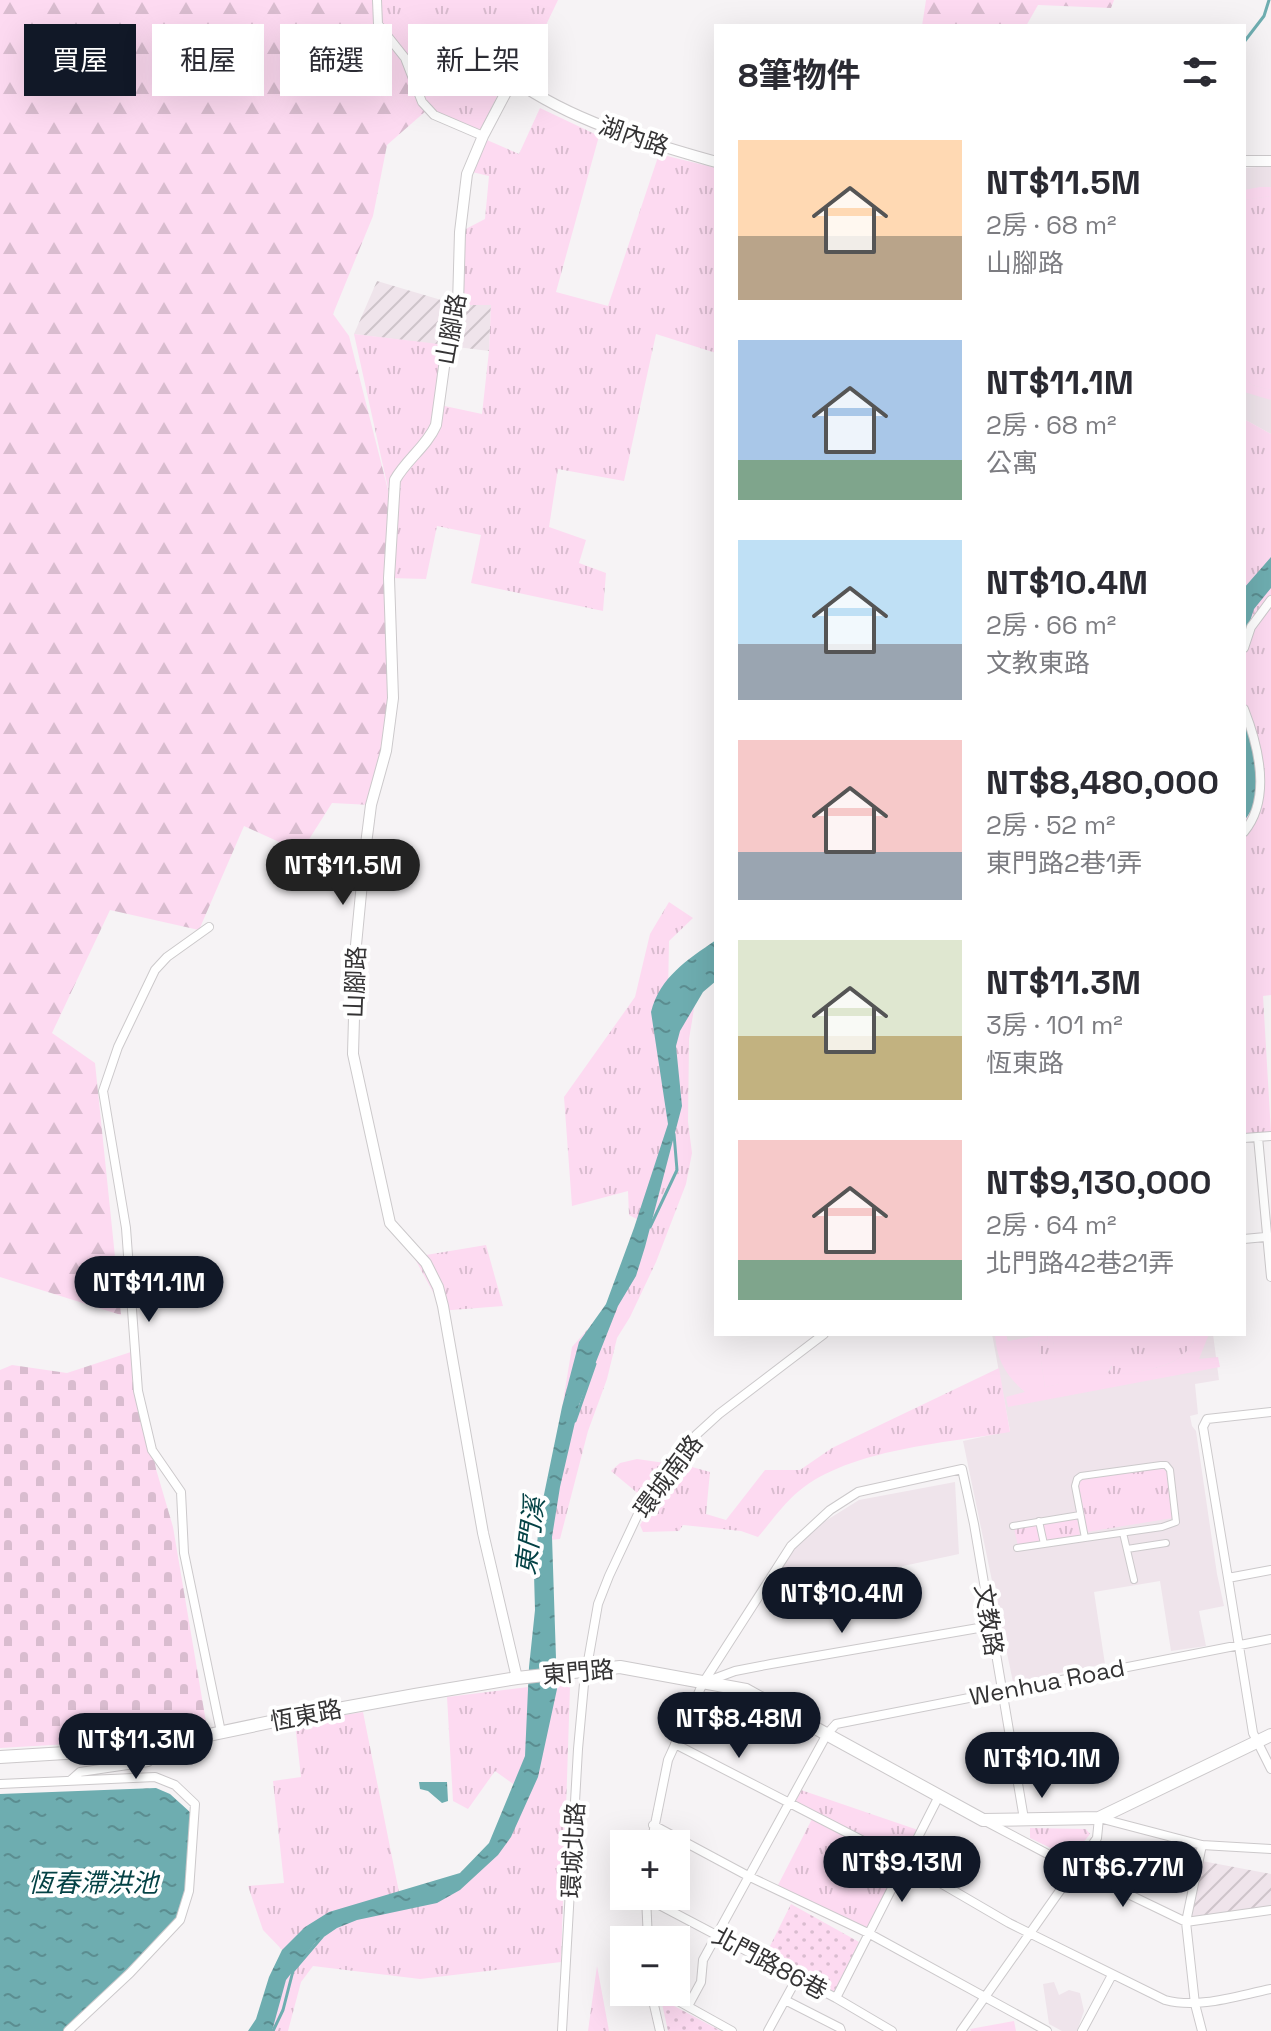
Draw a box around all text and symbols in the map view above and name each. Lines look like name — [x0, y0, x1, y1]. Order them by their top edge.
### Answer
chip: 買屋 — [24, 24, 136, 96]
chip: 租屋 — [152, 24, 264, 96]
chip: 篩選 — [280, 24, 392, 96]
chip: 新上架 — [408, 24, 548, 96]
icon: filters — [1178, 50, 1222, 94]
text: 8筆物件 — [738, 54, 860, 97]
street label: 湖內路 — [595, 110, 673, 162]
text: NT$11.5M — [986, 161, 1141, 204]
icon: home — [802, 172, 898, 268]
text: 2房 · 68 m² — [986, 208, 1117, 242]
text: 山腳路 — [986, 246, 1064, 280]
street label: 山腳路 — [429, 291, 473, 367]
text: NT$11.1M — [986, 361, 1134, 404]
icon: home — [802, 372, 898, 468]
text: 2房 · 68 m² — [986, 408, 1117, 442]
text: 公寓 — [986, 446, 1038, 480]
text: NT$10.4M — [986, 561, 1148, 604]
icon: home — [802, 572, 898, 668]
text: 2房 · 66 m² — [986, 608, 1116, 642]
text: 文教東路 — [986, 646, 1090, 680]
text: NT$8,480,000 — [986, 761, 1219, 804]
icon: home — [802, 772, 898, 868]
text: 2房 · 52 m² — [986, 808, 1116, 842]
pin: NT$11.5M — [260, 839, 426, 907]
text: 東門路2巷1弄 — [986, 846, 1143, 880]
text: NT$11.5M — [284, 848, 402, 882]
street label: 山腳路 — [338, 945, 372, 1019]
text: NT$11.3M — [986, 961, 1141, 1004]
icon: home — [802, 972, 898, 1068]
text: 3房 · 101 m² — [986, 1008, 1123, 1042]
text: 恆東路 — [986, 1046, 1064, 1080]
text: NT$9,130,000 — [986, 1161, 1212, 1204]
icon: home — [802, 1172, 898, 1268]
text: 2房 · 64 m² — [986, 1208, 1117, 1242]
text: 北門路42巷21弄 — [986, 1246, 1174, 1280]
pin: NT$11.1M — [66, 1256, 232, 1324]
text: NT$11.1M — [92, 1265, 206, 1299]
street label: 環城南路 — [627, 1428, 709, 1524]
water label: 東門溪 — [508, 1491, 552, 1577]
pin: NT$10.4M — [759, 1567, 925, 1635]
text: NT$10.4M — [780, 1576, 904, 1610]
street label: 文教路 — [968, 1582, 1010, 1658]
street label: Wenhua Road — [967, 1652, 1127, 1712]
street label: 東門路 — [541, 1653, 615, 1691]
pin: NT$8.48M — [656, 1692, 822, 1760]
street label: 恆東路 — [268, 1693, 344, 1737]
text: NT$8.48M — [676, 1701, 802, 1735]
pin: NT$11.3M — [53, 1713, 219, 1781]
text: NT$11.3M — [77, 1722, 195, 1756]
pin: NT$10.1M — [959, 1732, 1125, 1800]
text: NT$10.1M — [983, 1741, 1101, 1775]
street label: 環城北路 — [555, 1801, 591, 1899]
map controls — [610, 1830, 690, 2006]
button: + — [610, 1830, 690, 1910]
pin: NT$9.13M — [819, 1836, 985, 1904]
pin: NT$6.77M — [1040, 1841, 1206, 1909]
text: NT$9.13M — [841, 1845, 963, 1879]
text: NT$6.77M — [1061, 1850, 1185, 1884]
water label: 恆春滯洪池 — [28, 1866, 161, 1900]
street label: 北門路86巷 — [707, 1920, 833, 2006]
button: − — [610, 1926, 690, 2006]

